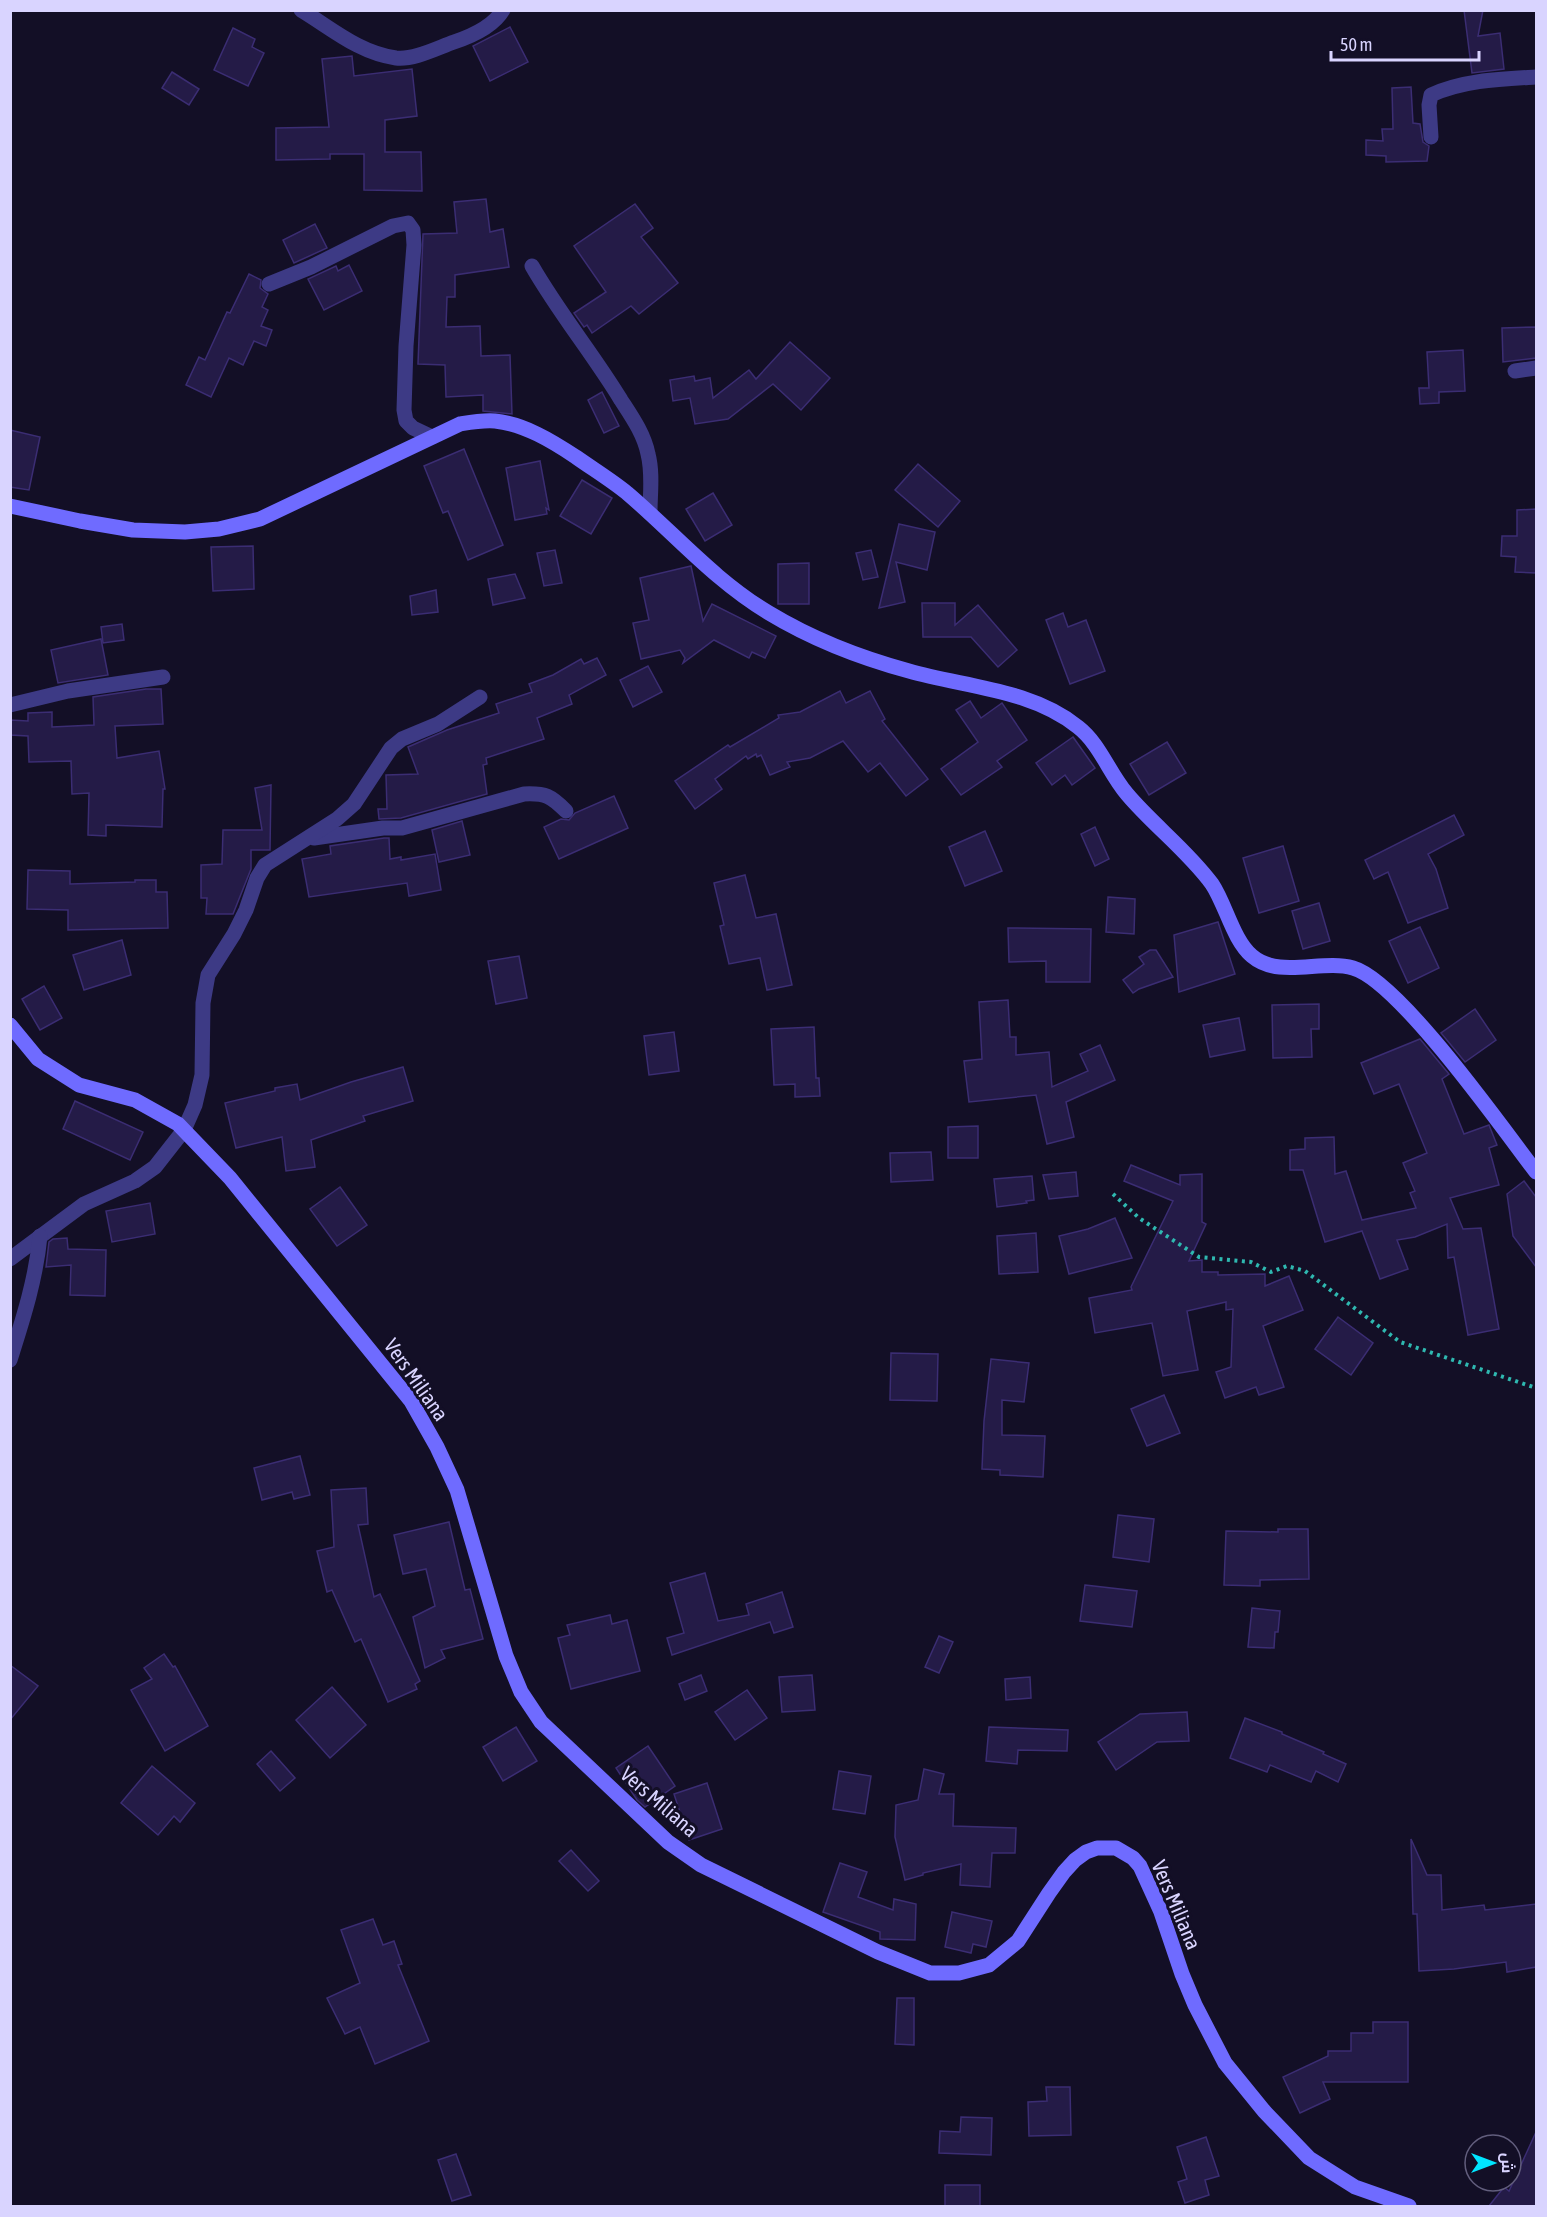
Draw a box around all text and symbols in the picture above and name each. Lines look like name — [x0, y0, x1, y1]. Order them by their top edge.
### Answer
scale bar — [1331, 24, 1480, 62]
text: 50 m — [1340, 34, 1372, 55]
street label: Vers Miliana — [380, 1334, 454, 1425]
street label: Vers Miliana — [616, 1761, 703, 1841]
street label: Vers Miliana — [1147, 1856, 1206, 1953]
north arrow — [1463, 2133, 1523, 2193]
text: ش — [1498, 2153, 1517, 2173]

